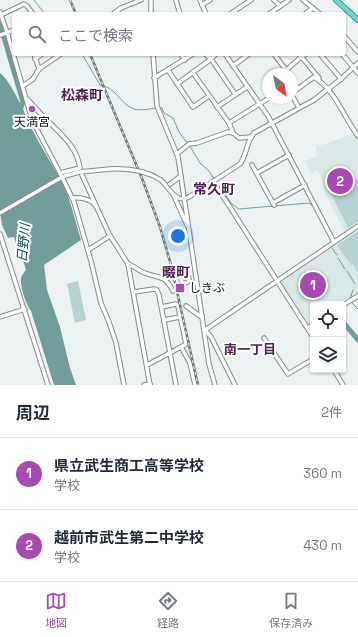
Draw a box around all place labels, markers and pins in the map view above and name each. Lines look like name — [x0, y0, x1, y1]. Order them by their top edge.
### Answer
marker: 天満宮 — [27, 104, 37, 114]
place label: 天満宮 — [14, 114, 50, 130]
pin: 2 — [327, 166, 353, 196]
pin: 1 — [300, 270, 326, 300]
place label: しきぶ — [189, 280, 225, 296]
marker: しきぶ — [174, 282, 186, 294]

